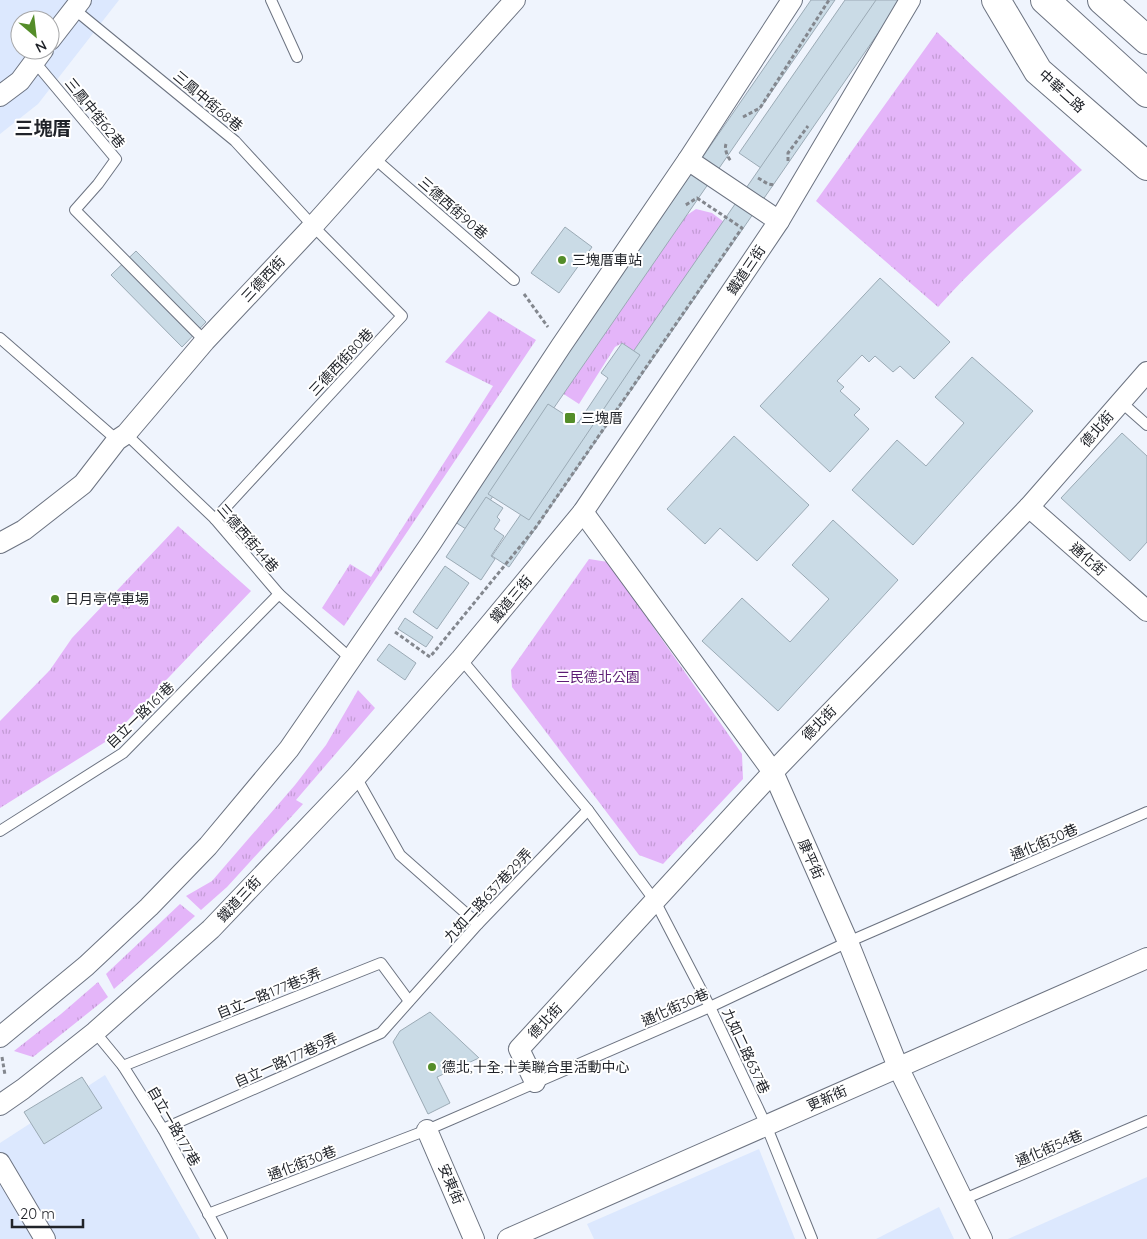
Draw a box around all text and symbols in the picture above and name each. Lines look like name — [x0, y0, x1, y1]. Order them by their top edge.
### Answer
north arrow — [10, 10, 60, 60]
text: N — [32, 36, 50, 57]
street label: 中華二路 — [1035, 66, 1089, 116]
street label: 三鳳中街68巷 — [170, 67, 246, 135]
street label: 三鳳中街62巷 — [61, 74, 129, 152]
district label: 三塊厝 — [14, 116, 72, 140]
street label: 三德西街90巷 — [415, 173, 491, 243]
street label: 鐵道三街 — [723, 242, 769, 298]
place label: 三塊厝車站 — [572, 251, 642, 269]
street label: 三德西街 — [237, 252, 289, 306]
marker: 三塊厝車站 — [556, 254, 568, 266]
street label: 三德西街80巷 — [305, 324, 377, 400]
street label: 德北街 — [1076, 407, 1118, 451]
place label: 三塊厝 — [581, 409, 623, 427]
marker: 三塊厝 — [563, 411, 577, 425]
street label: 三德西街44巷 — [213, 500, 283, 576]
street label: 通化街 — [1066, 538, 1110, 580]
street label: 鐵道三街 — [486, 572, 536, 626]
place label: 日月亭停車場 — [65, 590, 149, 608]
marker: 日月亭停車場 — [49, 593, 61, 605]
park label: 三民德北公園 — [556, 668, 640, 686]
street label: 自立一路161巷 — [102, 678, 178, 752]
street label: 德北街 — [798, 702, 840, 744]
street label: 通化街30巷 — [1007, 820, 1081, 864]
street label: 康平街 — [794, 836, 828, 882]
street label: 九如二路637巷29弄 — [440, 844, 536, 946]
street label: 鐵道三街 — [213, 872, 265, 926]
street label: 自立一路177巷5弄 — [214, 964, 324, 1022]
street label: 通化街30巷 — [639, 984, 711, 1030]
street label: 德北街 — [524, 1000, 566, 1042]
street label: 九如二路637巷 — [718, 1005, 774, 1097]
street label: 自立一路177巷9弄 — [231, 1029, 341, 1091]
place label: 德北,十全,十美聯合里活動中心 — [442, 1058, 629, 1076]
marker: 德北,十全,十美聯合里活動中心 — [426, 1061, 438, 1073]
street label: 更新街 — [804, 1081, 850, 1115]
street label: 自立一路177巷 — [144, 1083, 204, 1169]
street label: 通化街54巷 — [1013, 1126, 1085, 1170]
street label: 通化街30巷 — [265, 1142, 339, 1184]
street label: 安東街 — [435, 1161, 467, 1207]
scale bar — [12, 1196, 84, 1228]
text: 20 m — [20, 1204, 55, 1223]

